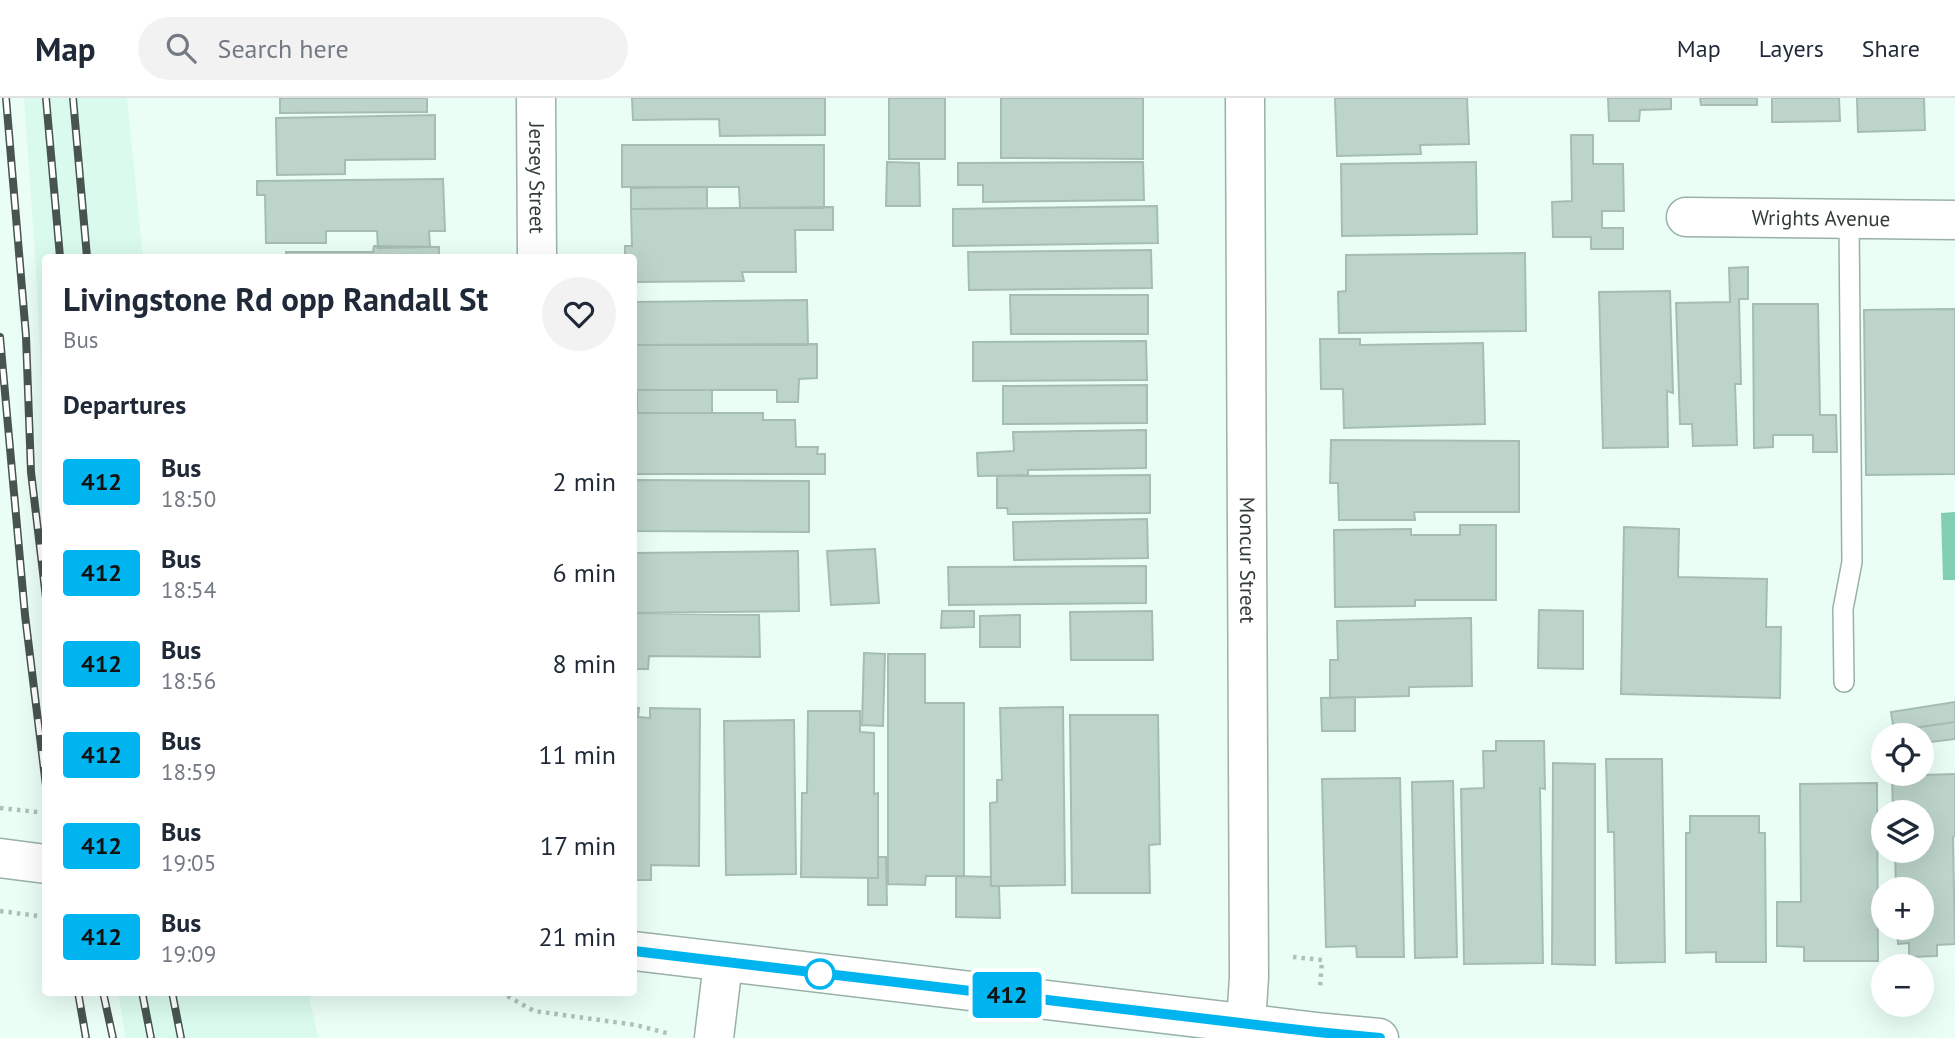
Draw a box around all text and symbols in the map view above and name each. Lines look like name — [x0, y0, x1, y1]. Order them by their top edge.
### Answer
search box — [138, 17, 628, 80]
text: Map — [35, 27, 96, 70]
icon: search — [162, 29, 200, 67]
text: Search here — [218, 32, 349, 65]
text: Map — [1677, 33, 1721, 64]
text: Layers — [1759, 33, 1824, 64]
text: Share — [1862, 33, 1920, 64]
street label: Jersey Street — [523, 121, 551, 234]
street label: Wrights Avenue — [1752, 204, 1890, 232]
text: Livingstone Rd opp Randall St — [63, 277, 488, 320]
button: heart — [542, 277, 616, 351]
text: Bus — [63, 325, 99, 354]
text: Departures — [63, 388, 186, 421]
text: Bus — [161, 451, 201, 484]
text: 2 min — [553, 465, 616, 498]
text: 412 — [81, 466, 122, 497]
text: 18:50 — [161, 484, 216, 513]
street label: Moncur Street — [1234, 497, 1261, 623]
text: Bus — [161, 542, 201, 575]
text: 6 min — [553, 556, 616, 589]
text: 412 — [81, 557, 122, 588]
text: 18:54 — [161, 575, 216, 604]
text: Bus — [161, 633, 201, 666]
text: 8 min — [553, 647, 616, 680]
text: 412 — [81, 648, 122, 679]
text: 18:56 — [161, 666, 216, 695]
map controls — [1871, 723, 1934, 1017]
button: locate — [1871, 723, 1934, 786]
text: Bus — [161, 724, 201, 757]
text: 11 min — [538, 738, 616, 771]
text: 412 — [81, 739, 122, 770]
text: 18:59 — [161, 757, 216, 786]
button: layers — [1871, 800, 1934, 863]
text: Bus — [161, 815, 201, 848]
text: 17 min — [540, 829, 616, 862]
text: 412 — [81, 830, 122, 861]
text: 19:05 — [161, 848, 216, 877]
button: + — [1871, 877, 1934, 940]
text: Bus — [161, 906, 201, 939]
text: 21 min — [538, 920, 616, 953]
text: 412 — [81, 921, 122, 952]
text: 19:09 — [161, 939, 216, 968]
button: − — [1871, 954, 1934, 1017]
unlabelled marker — [805, 959, 835, 989]
line badge: 412 — [967, 972, 1047, 1018]
text: 412 — [987, 979, 1027, 1010]

